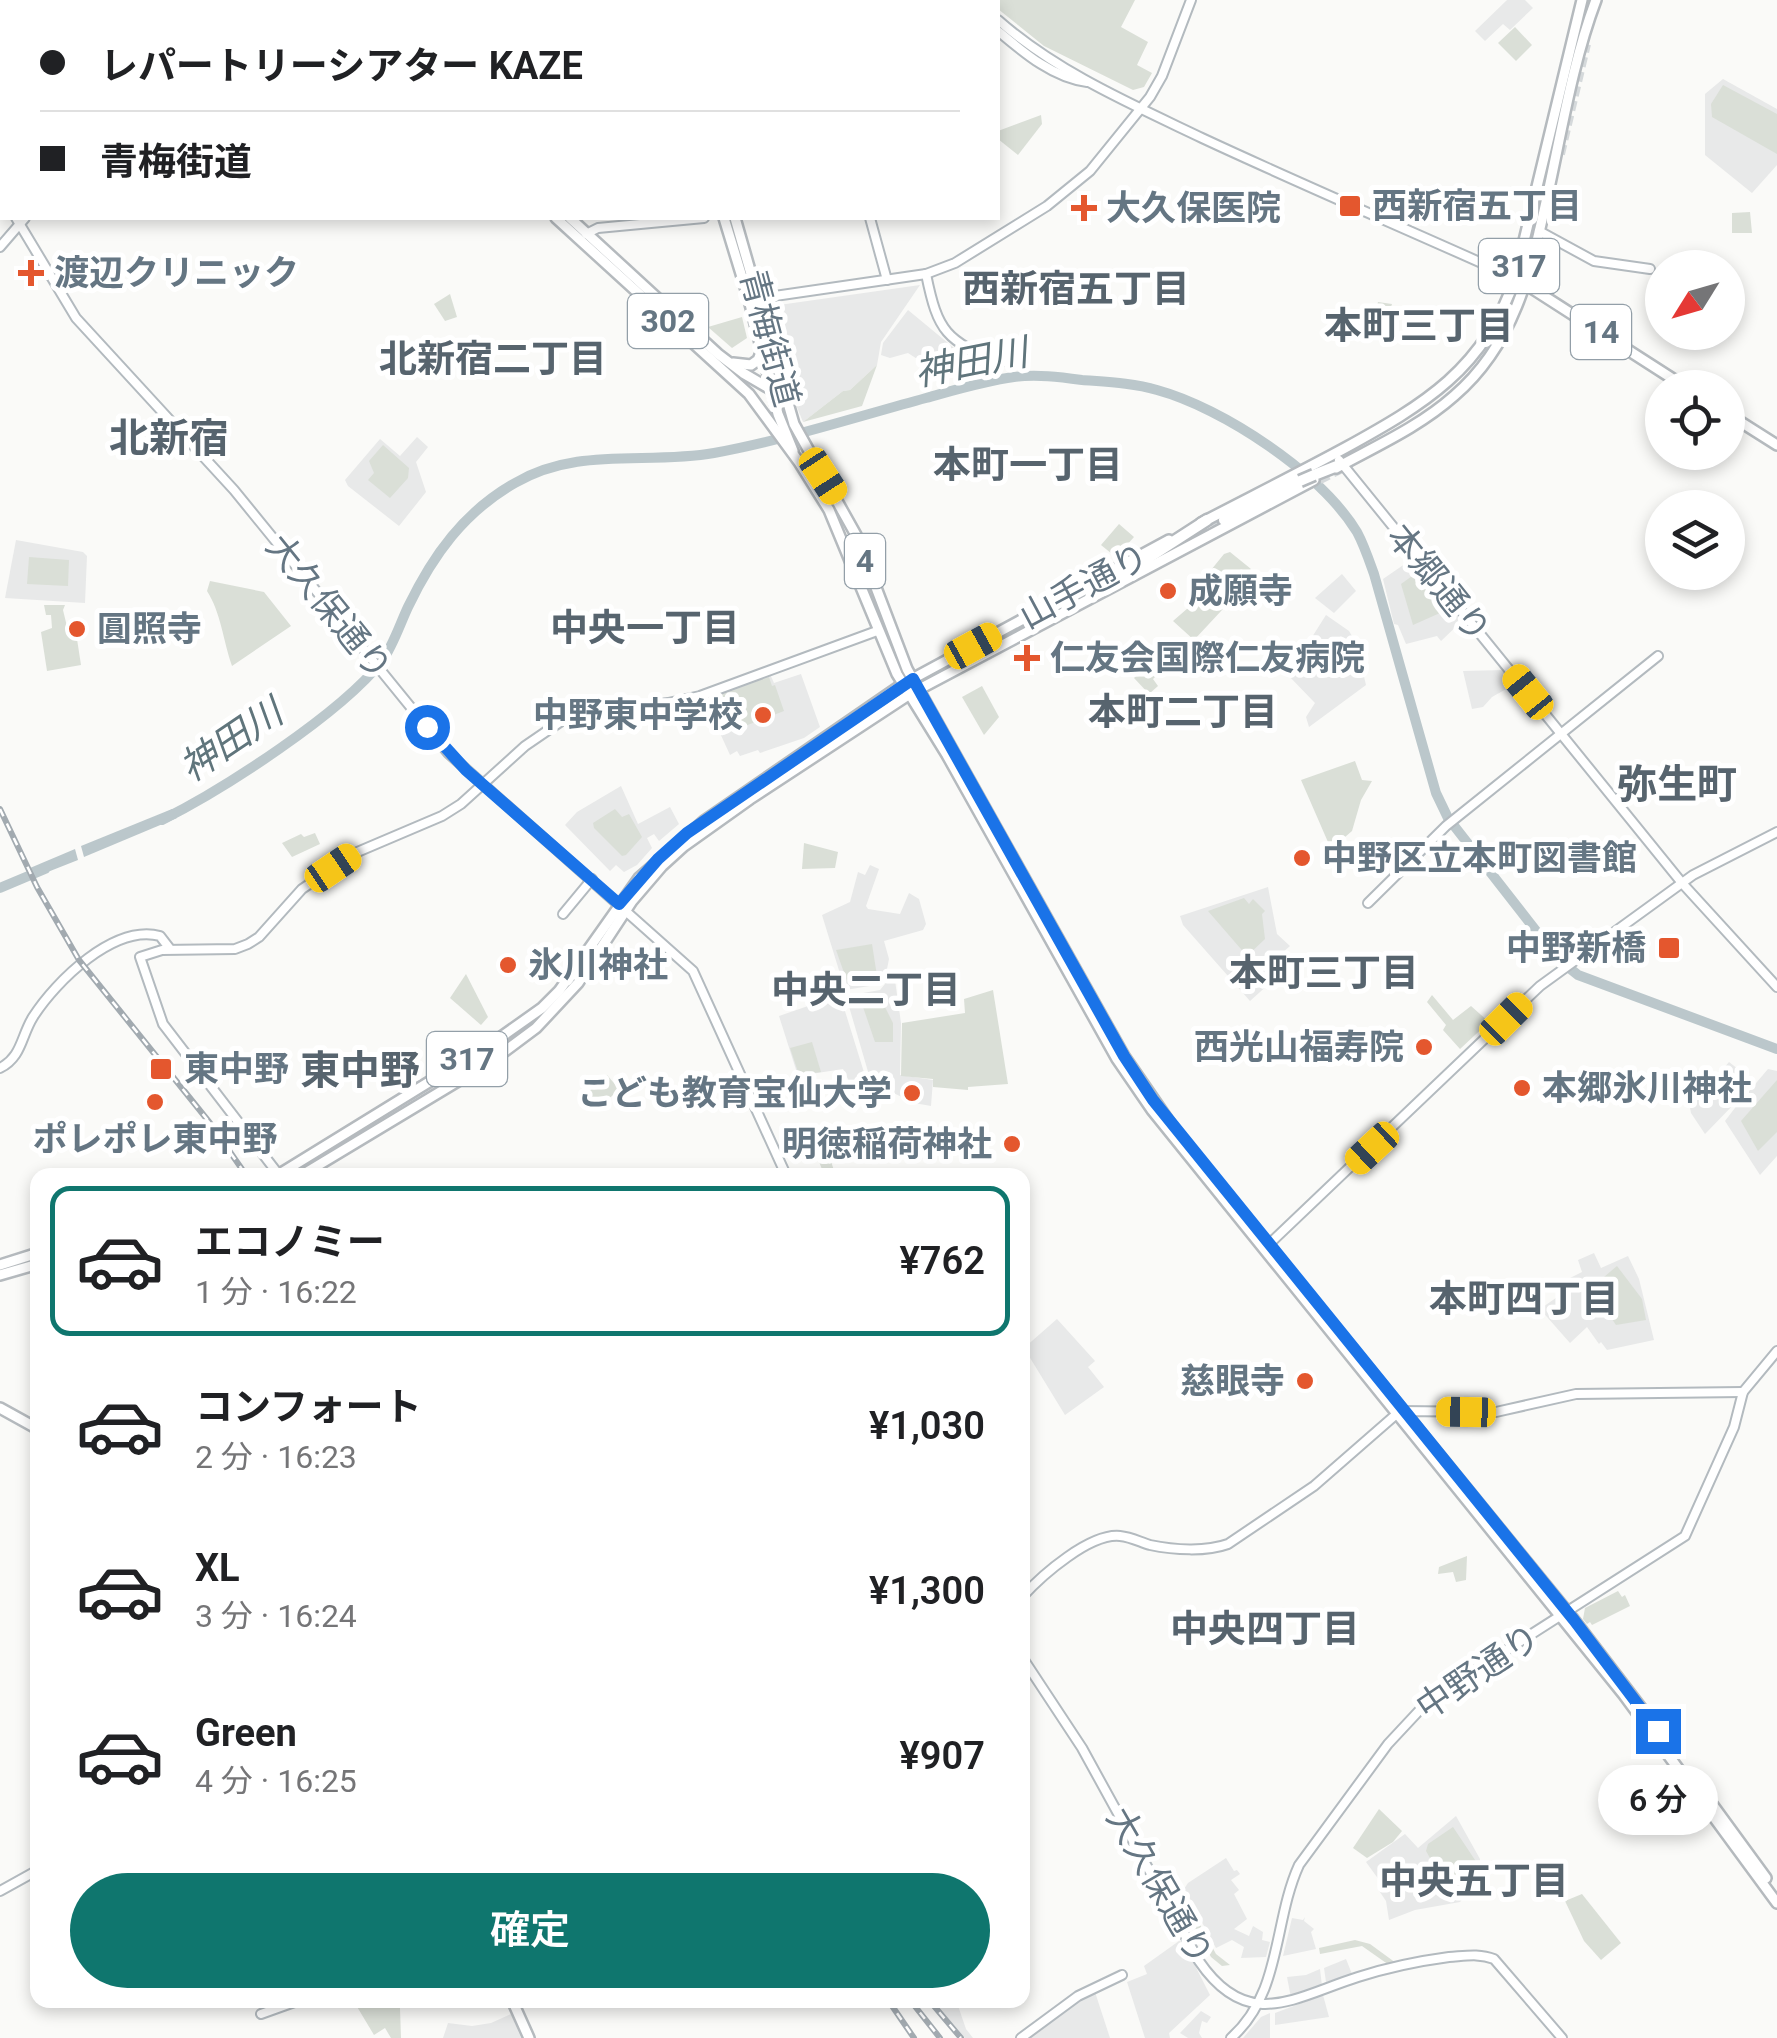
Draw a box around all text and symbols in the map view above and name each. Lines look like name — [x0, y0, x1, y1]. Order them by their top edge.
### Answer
text: レパートリーシアター KAZE — [100, 44, 583, 88]
text: 青梅街道 — [100, 140, 252, 184]
place label: 西新宿五丁目 — [1372, 186, 1582, 227]
place label: 大久保医院 — [1106, 188, 1281, 229]
marker: 西新宿五丁目 — [1337, 193, 1363, 219]
marker: 大久保医院 — [1071, 195, 1097, 221]
road number: 317 — [1479, 239, 1559, 293]
north arrow — [1645, 250, 1745, 350]
map controls — [1645, 250, 1745, 590]
place label: 渡辺クリニック — [54, 253, 299, 294]
marker: 渡辺クリニック — [18, 260, 44, 286]
street label: 青梅街道 — [732, 265, 807, 411]
district label: 西新宿五丁目 — [962, 267, 1190, 311]
road number: 302 — [628, 294, 708, 348]
district label: 本町三丁目 — [1324, 304, 1514, 348]
road number: 14 — [1571, 305, 1631, 359]
water label: 神田川 — [911, 329, 1035, 394]
district label: 北新宿二丁目 — [379, 337, 607, 381]
button: locate — [1645, 370, 1745, 470]
district label: 北新宿 — [109, 415, 229, 462]
car — [794, 443, 852, 509]
district label: 本町一丁目 — [933, 443, 1123, 487]
button: layers — [1645, 490, 1745, 590]
street label: 本郷通り — [1379, 516, 1499, 651]
street label: 大久保通り — [258, 526, 400, 688]
road number: 4 — [845, 534, 885, 588]
street label: 山手通り — [1013, 535, 1156, 637]
place label: 成願寺 — [1188, 571, 1293, 612]
marker: 成願寺 — [1157, 580, 1179, 602]
district label: 中央一丁目 — [550, 606, 740, 650]
place label: 圓照寺 — [97, 609, 202, 650]
marker: 圓照寺 — [66, 618, 88, 640]
car — [939, 618, 1007, 674]
place label: 仁友会国際仁友病院 — [1050, 638, 1365, 679]
marker: 仁友会国際仁友病院 — [1014, 645, 1040, 671]
car — [1497, 659, 1559, 725]
water label: 神田川 — [171, 688, 294, 790]
district label: 本町二丁目 — [1088, 690, 1278, 734]
place label: 中野東中学校 — [533, 695, 743, 736]
marker: 中野東中学校 — [752, 704, 774, 726]
route start — [405, 705, 450, 750]
district label: 弥生町 — [1617, 761, 1737, 808]
place label: 中野区立本町図書館 — [1322, 838, 1637, 879]
car — [300, 839, 366, 897]
marker: 中野区立本町図書館 — [1291, 847, 1313, 869]
place label: 中野新橋 — [1506, 928, 1646, 969]
marker: 中野新橋 — [1656, 935, 1682, 961]
place label: 氷川神社 — [528, 945, 668, 986]
district label: 本町三丁目 — [1229, 951, 1419, 995]
marker: 氷川神社 — [497, 954, 519, 976]
district label: 中央二丁目 — [771, 968, 961, 1012]
car — [1474, 987, 1538, 1051]
place label: 西光山福寿院 — [1194, 1027, 1404, 1068]
road number: 317 — [427, 1032, 507, 1086]
marker: 西光山福寿院 — [1413, 1036, 1435, 1058]
district label: 東中野 — [300, 1047, 420, 1094]
place label: 東中野 — [184, 1049, 289, 1090]
marker: 東中野 — [148, 1056, 174, 1082]
place label: 本郷氷川神社 — [1542, 1068, 1752, 1109]
place label: こども教育宝仙大学 — [577, 1073, 892, 1114]
marker: 本郷氷川神社 — [1511, 1077, 1533, 1099]
marker: こども教育宝仙大学 — [901, 1082, 923, 1104]
marker: ポレポレ東中野 — [144, 1091, 166, 1113]
car — [1340, 1117, 1404, 1179]
place label: ポレポレ東中野 — [32, 1119, 278, 1160]
place label: 明徳稲荷神社 — [782, 1124, 992, 1165]
marker: 明徳稲荷神社 — [1001, 1133, 1023, 1155]
icon: car — [75, 1216, 165, 1306]
text: エコノミー — [195, 1220, 385, 1264]
text: ¥762 — [900, 1239, 985, 1283]
text: 1 分 · 16:22 — [195, 1273, 357, 1311]
district label: 本町四丁目 — [1429, 1277, 1619, 1321]
place label: 慈眼寺 — [1180, 1361, 1285, 1402]
marker: 慈眼寺 — [1294, 1370, 1316, 1392]
icon: car — [75, 1381, 165, 1471]
text: コンフォート — [195, 1385, 422, 1429]
car — [1436, 1396, 1496, 1428]
text: ¥1,030 — [869, 1404, 985, 1448]
text: 2 分 · 16:23 — [195, 1438, 357, 1476]
icon: car — [75, 1546, 165, 1636]
text: XL — [195, 1546, 240, 1590]
text: ¥1,300 — [869, 1569, 985, 1613]
text: 3 分 · 16:24 — [195, 1597, 357, 1635]
district label: 中央四丁目 — [1170, 1607, 1360, 1651]
street label: 中野通り — [1409, 1616, 1548, 1729]
route end — [1636, 1709, 1681, 1754]
icon: car — [75, 1711, 165, 1801]
text: Green — [195, 1711, 297, 1755]
text: ¥907 — [900, 1734, 985, 1778]
text: 4 分 · 16:25 — [195, 1762, 357, 1800]
callout: 6 分 — [1598, 1766, 1718, 1836]
text: 6 分 — [1629, 1781, 1687, 1819]
street label: 大久保通り — [1098, 1800, 1221, 1972]
district label: 中央五丁目 — [1379, 1859, 1569, 1903]
button: 確定 — [70, 1873, 990, 1988]

